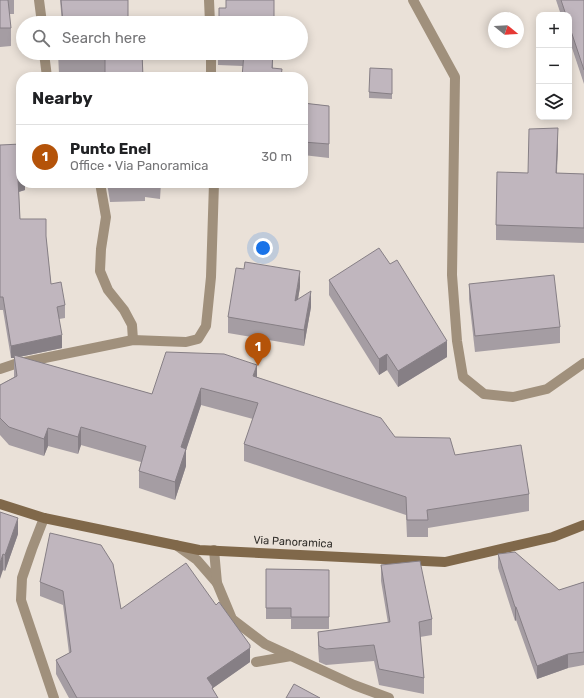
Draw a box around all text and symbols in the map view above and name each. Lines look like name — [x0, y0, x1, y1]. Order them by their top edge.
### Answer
north arrow — [488, 12, 524, 48]
map controls — [536, 12, 572, 120]
button: + — [536, 12, 572, 48]
search box — [16, 16, 308, 60]
icon: search — [30, 27, 52, 49]
text: Search here — [62, 29, 146, 47]
button: − — [536, 48, 572, 84]
button: layers — [536, 84, 572, 120]
text: Nearby — [32, 88, 93, 108]
text: Punto Enel — [70, 140, 151, 158]
text: 1 — [42, 149, 48, 164]
text: 30 m — [261, 149, 292, 164]
text: Office · Via Panoramica — [70, 158, 208, 173]
your location — [253, 238, 273, 258]
pin: 1 — [245, 333, 271, 366]
street label: Via Panoramica — [253, 533, 333, 551]

